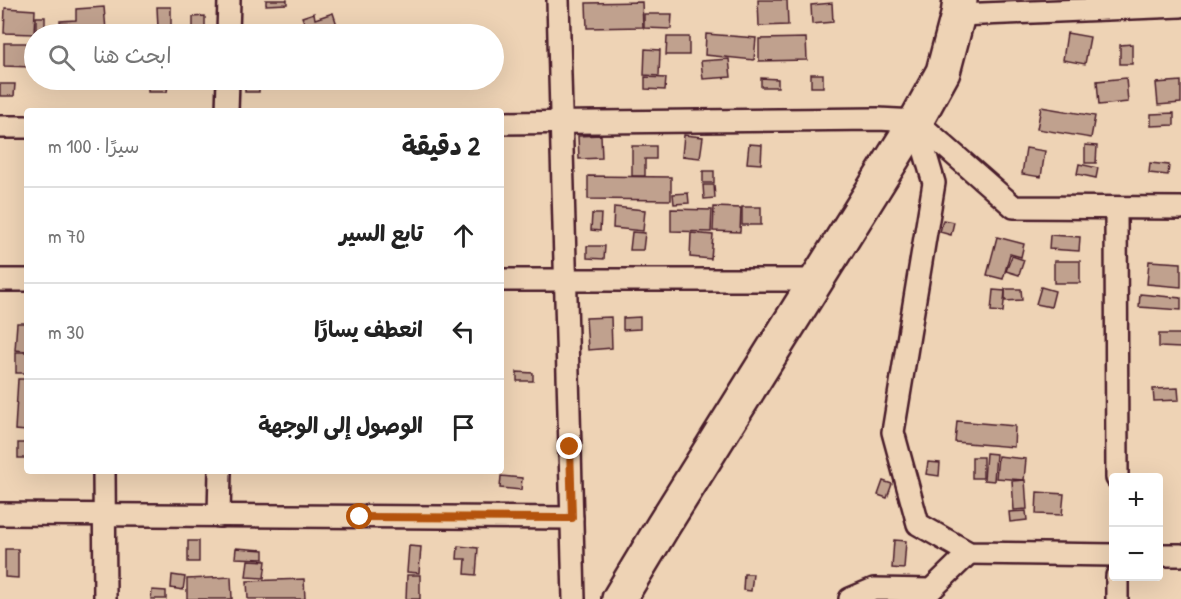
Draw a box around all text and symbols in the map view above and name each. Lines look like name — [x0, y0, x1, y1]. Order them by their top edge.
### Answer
search box — [24, 24, 504, 90]
text: ابحث هنا — [93, 40, 172, 70]
icon: search — [45, 41, 78, 74]
text: 2 دقيقة — [402, 128, 480, 163]
text: سيرًا · 100 m — [48, 132, 139, 159]
text: تابع السير — [340, 218, 423, 248]
icon: ahead — [447, 219, 480, 252]
text: 70 m — [48, 222, 85, 249]
text: انعطف يسارًا — [314, 314, 423, 344]
icon: left — [447, 315, 480, 348]
text: 30 m — [48, 318, 84, 345]
text: الوصول إلى الوجهة — [258, 410, 423, 440]
icon: arrive — [447, 411, 480, 444]
route end — [556, 433, 582, 459]
map controls — [1109, 473, 1163, 581]
button: + — [1109, 473, 1163, 527]
route start — [346, 503, 372, 529]
button: − — [1109, 527, 1163, 581]

